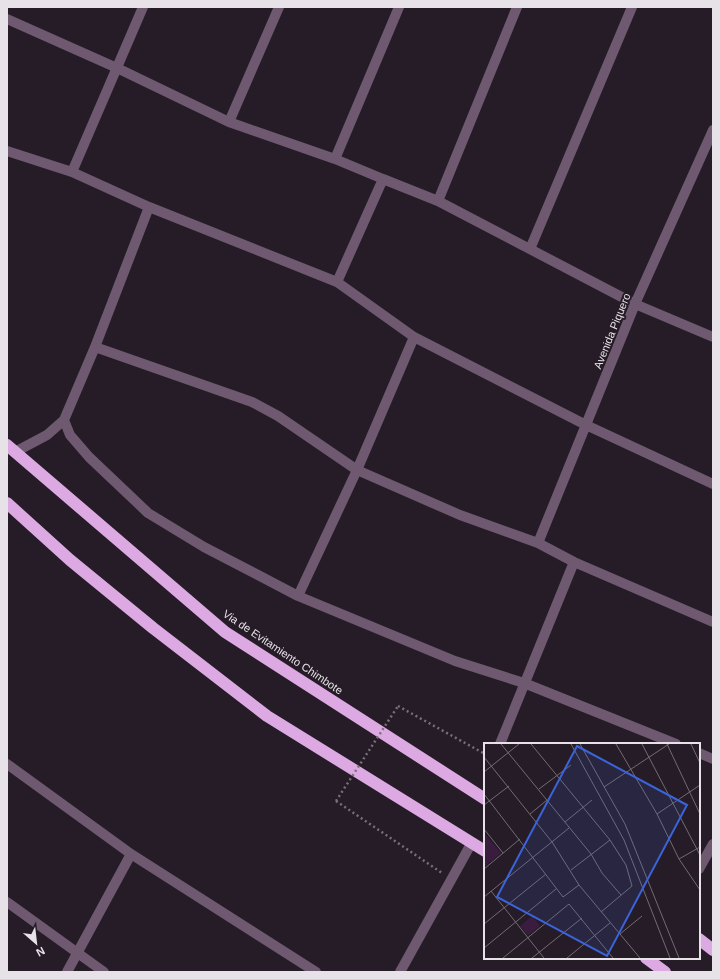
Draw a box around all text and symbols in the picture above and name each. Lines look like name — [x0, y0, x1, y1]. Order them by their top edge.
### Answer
street label: Avenida Piquero — [591, 291, 633, 371]
street label: Via de Evitamiento Chimbote — [221, 607, 345, 697]
inset map — [484, 743, 700, 959]
north arrow — [16, 923, 56, 963]
text: N — [34, 945, 47, 959]

